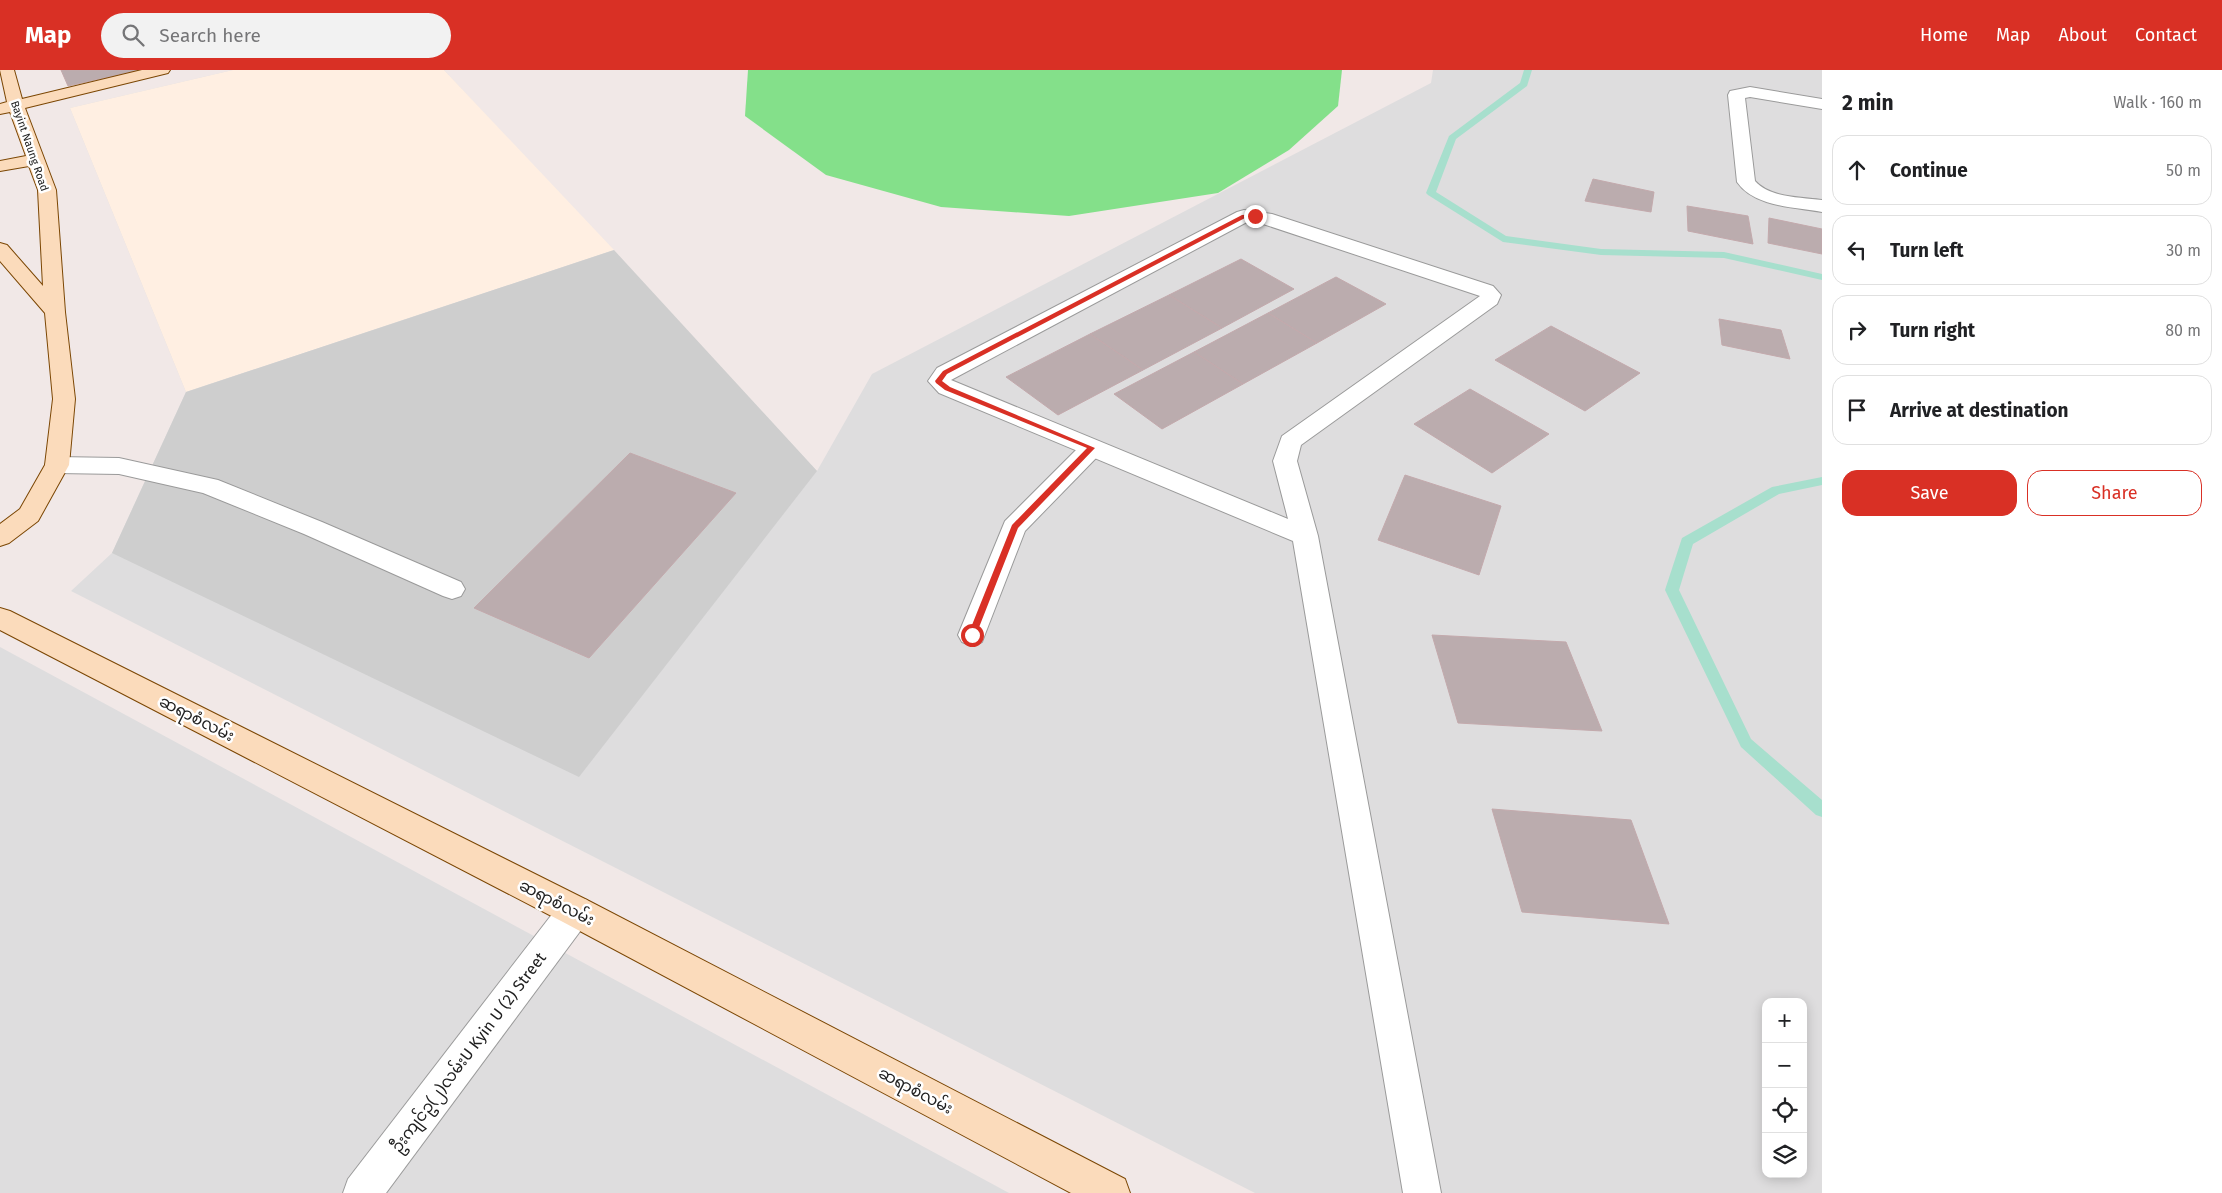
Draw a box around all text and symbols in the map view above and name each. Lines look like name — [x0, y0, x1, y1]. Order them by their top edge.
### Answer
search box — [101, 13, 451, 58]
text: Map — [25, 21, 71, 49]
icon: search — [119, 21, 147, 49]
text: Search here — [159, 24, 261, 47]
text: Home — [1920, 24, 1968, 46]
text: Map — [1996, 24, 2030, 46]
text: About — [2058, 24, 2107, 46]
text: Contact — [2135, 24, 2197, 46]
text: 2 min — [1842, 90, 1894, 116]
text: Walk · 160 m — [2113, 93, 2202, 112]
street label: Bayint Naung Road — [8, 99, 51, 193]
icon: ahead — [1843, 156, 1871, 184]
text: Continue — [1890, 159, 1968, 182]
text: 50 m — [2166, 161, 2201, 180]
route end — [1244, 205, 1267, 228]
icon: left — [1843, 236, 1871, 264]
text: Turn left — [1890, 239, 1964, 262]
text: 30 m — [2166, 241, 2201, 260]
icon: right — [1843, 316, 1871, 344]
text: Turn right — [1890, 319, 1975, 342]
text: 80 m — [2165, 321, 2201, 340]
icon: arrive — [1843, 396, 1871, 424]
text: Arrive at destination — [1890, 399, 2069, 422]
button: Save — [1842, 470, 2017, 516]
button: Share — [2027, 470, 2202, 516]
route start — [961, 624, 984, 647]
street label: ဆရာစံလမ်း — [154, 690, 238, 749]
street label: ဆရာစံလမ်း — [514, 874, 598, 933]
street label: ဦးကျင်ဥ(၂)လမ်းU Kyin U (2) Street — [385, 947, 553, 1159]
map controls — [1762, 998, 1807, 1178]
button: + — [1762, 998, 1807, 1043]
button: − — [1762, 1043, 1807, 1088]
street label: ဆရာစံလမ်း — [873, 1061, 957, 1121]
button: locate — [1762, 1088, 1807, 1133]
button: layers — [1762, 1133, 1807, 1178]

